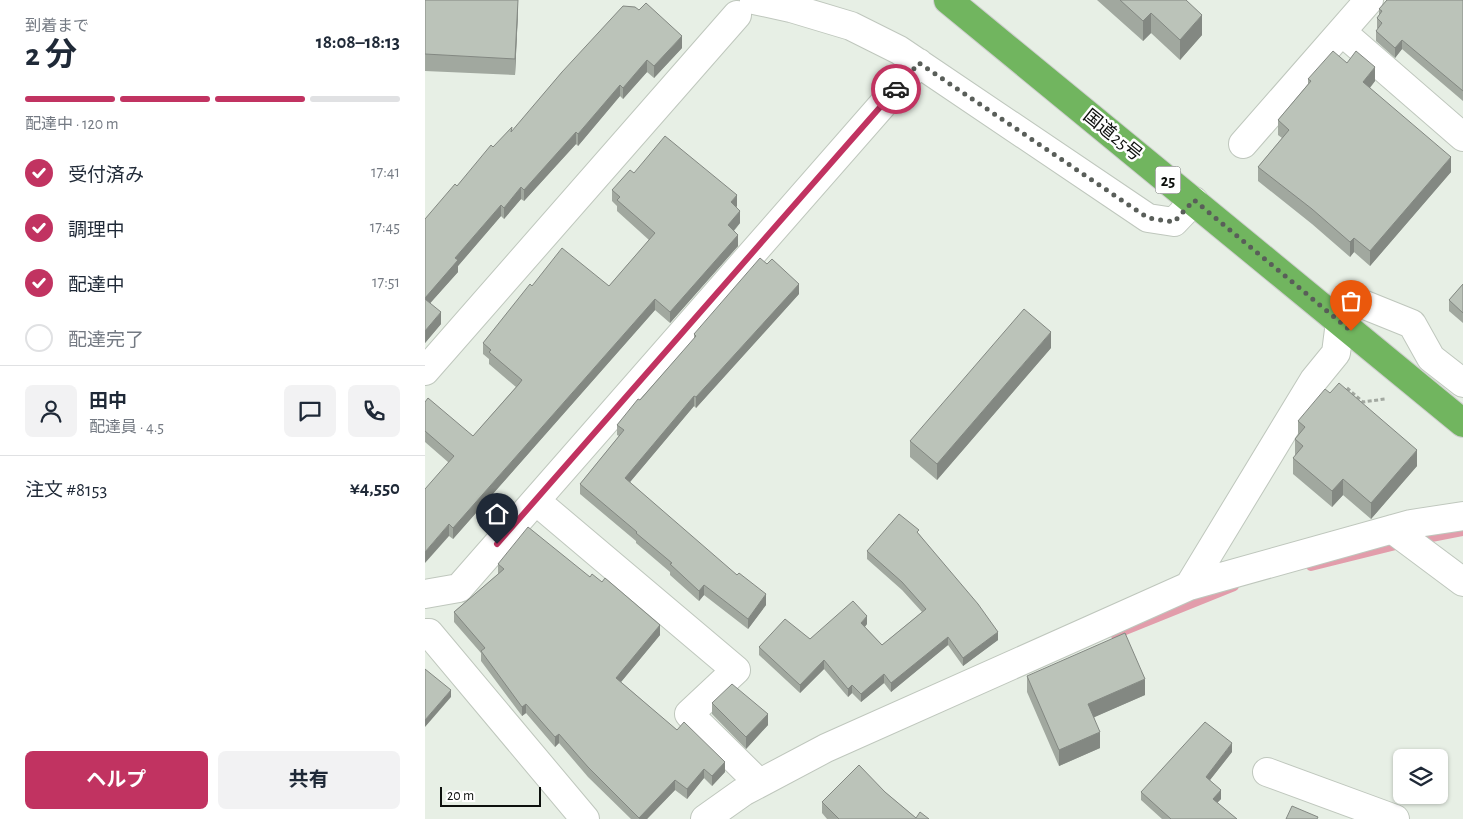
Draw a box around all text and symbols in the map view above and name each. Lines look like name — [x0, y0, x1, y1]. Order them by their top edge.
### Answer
text: 到着まで — [25, 18, 89, 34]
text: 18:08–18:13 — [316, 33, 400, 52]
text: 2 分 — [25, 39, 77, 71]
courier — [871, 64, 921, 114]
icon: car — [882, 75, 910, 103]
street label: 国道25号 — [1080, 105, 1146, 165]
text: 配達中 · 120 m — [25, 116, 119, 132]
icon: check — [25, 159, 53, 187]
text: 17:41 — [371, 164, 400, 180]
text: 受付済み — [68, 166, 144, 185]
road number: 25 — [1155, 166, 1181, 194]
icon: check — [25, 214, 53, 242]
text: 17:45 — [370, 219, 400, 235]
text: 調理中 — [68, 221, 125, 240]
icon: check — [25, 269, 53, 297]
text: 17:51 — [372, 274, 400, 290]
text: 配達中 — [68, 276, 125, 295]
pin — [1330, 280, 1372, 331]
icon: bag — [1337, 287, 1365, 315]
text: 配達完了 — [68, 331, 144, 350]
button: person — [25, 385, 77, 437]
button: chat — [284, 385, 336, 437]
button: phone — [348, 385, 400, 437]
text: 田中 — [89, 392, 127, 411]
text: 配達員 · 4.5 — [89, 419, 164, 435]
text: ¥4,550 — [350, 479, 400, 498]
text: 注文 #8153 — [25, 481, 107, 500]
pin — [476, 493, 518, 544]
icon: home — [483, 500, 511, 528]
map controls — [1393, 749, 1448, 804]
button: layers — [1393, 749, 1448, 804]
button: ヘルプ — [25, 751, 208, 809]
button: 共有 — [218, 751, 400, 809]
scale bar — [440, 784, 541, 807]
text: 20 m — [447, 789, 474, 803]

